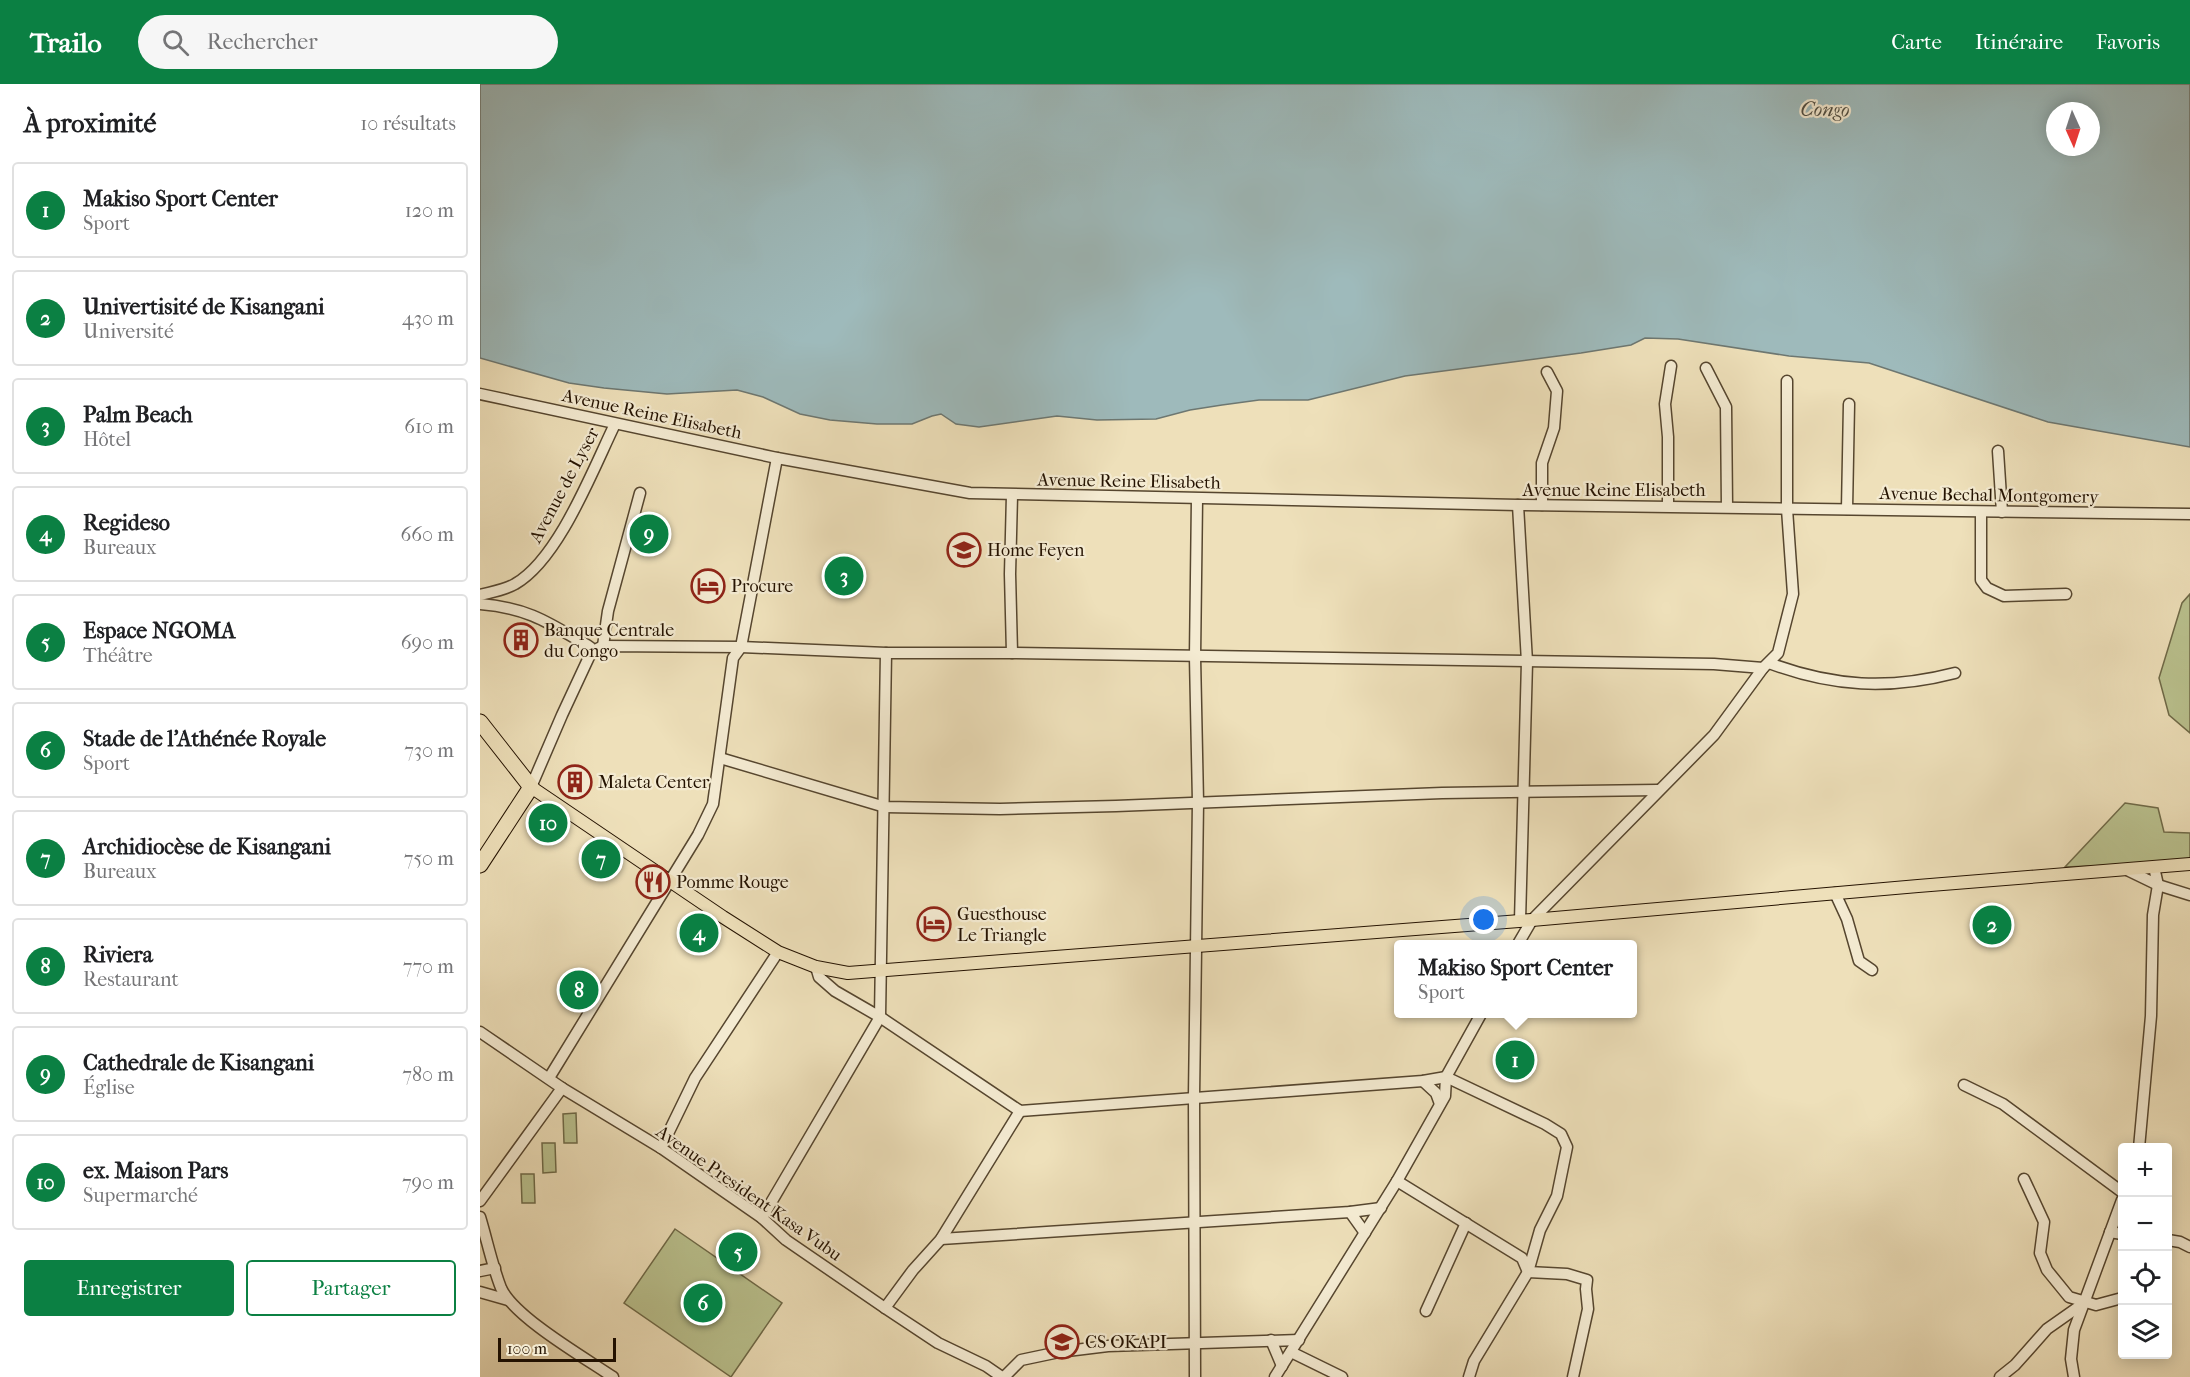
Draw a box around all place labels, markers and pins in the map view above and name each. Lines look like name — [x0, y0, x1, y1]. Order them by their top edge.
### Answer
pin: 9 — [630, 512, 668, 556]
school or university icon: Home Feyen — [946, 532, 982, 568]
place label: Home Feyen — [987, 540, 1085, 561]
pin: 3 — [824, 554, 864, 598]
hotel icon: Procure — [690, 568, 726, 604]
place label: Procure — [731, 576, 793, 597]
place label: Banque Centrale du Congo — [544, 620, 674, 662]
building icon: Banque Centrale du Congo — [503, 622, 539, 658]
building icon: Maleta Center — [557, 764, 593, 800]
place label: Maleta Center — [598, 772, 710, 793]
pin: 10 — [528, 800, 568, 846]
pin: 7 — [582, 836, 620, 882]
restaurant icon: Pomme Rouge — [635, 864, 671, 900]
place label: Pomme Rouge — [676, 872, 789, 893]
pin: 2 — [1972, 902, 2012, 948]
place label: Guesthouse Le Triangle — [957, 904, 1047, 946]
hotel icon: Guesthouse Le Triangle — [916, 906, 952, 942]
pin: 4 — [680, 910, 718, 956]
pin: 8 — [560, 968, 598, 1012]
pin: 1 — [1496, 1038, 1534, 1082]
pin: 5 — [718, 1230, 758, 1274]
pin: 6 — [684, 1280, 722, 1326]
school or university icon: CS OKAPI — [1044, 1324, 1080, 1360]
place label: CS OKAPI — [1085, 1332, 1167, 1353]

